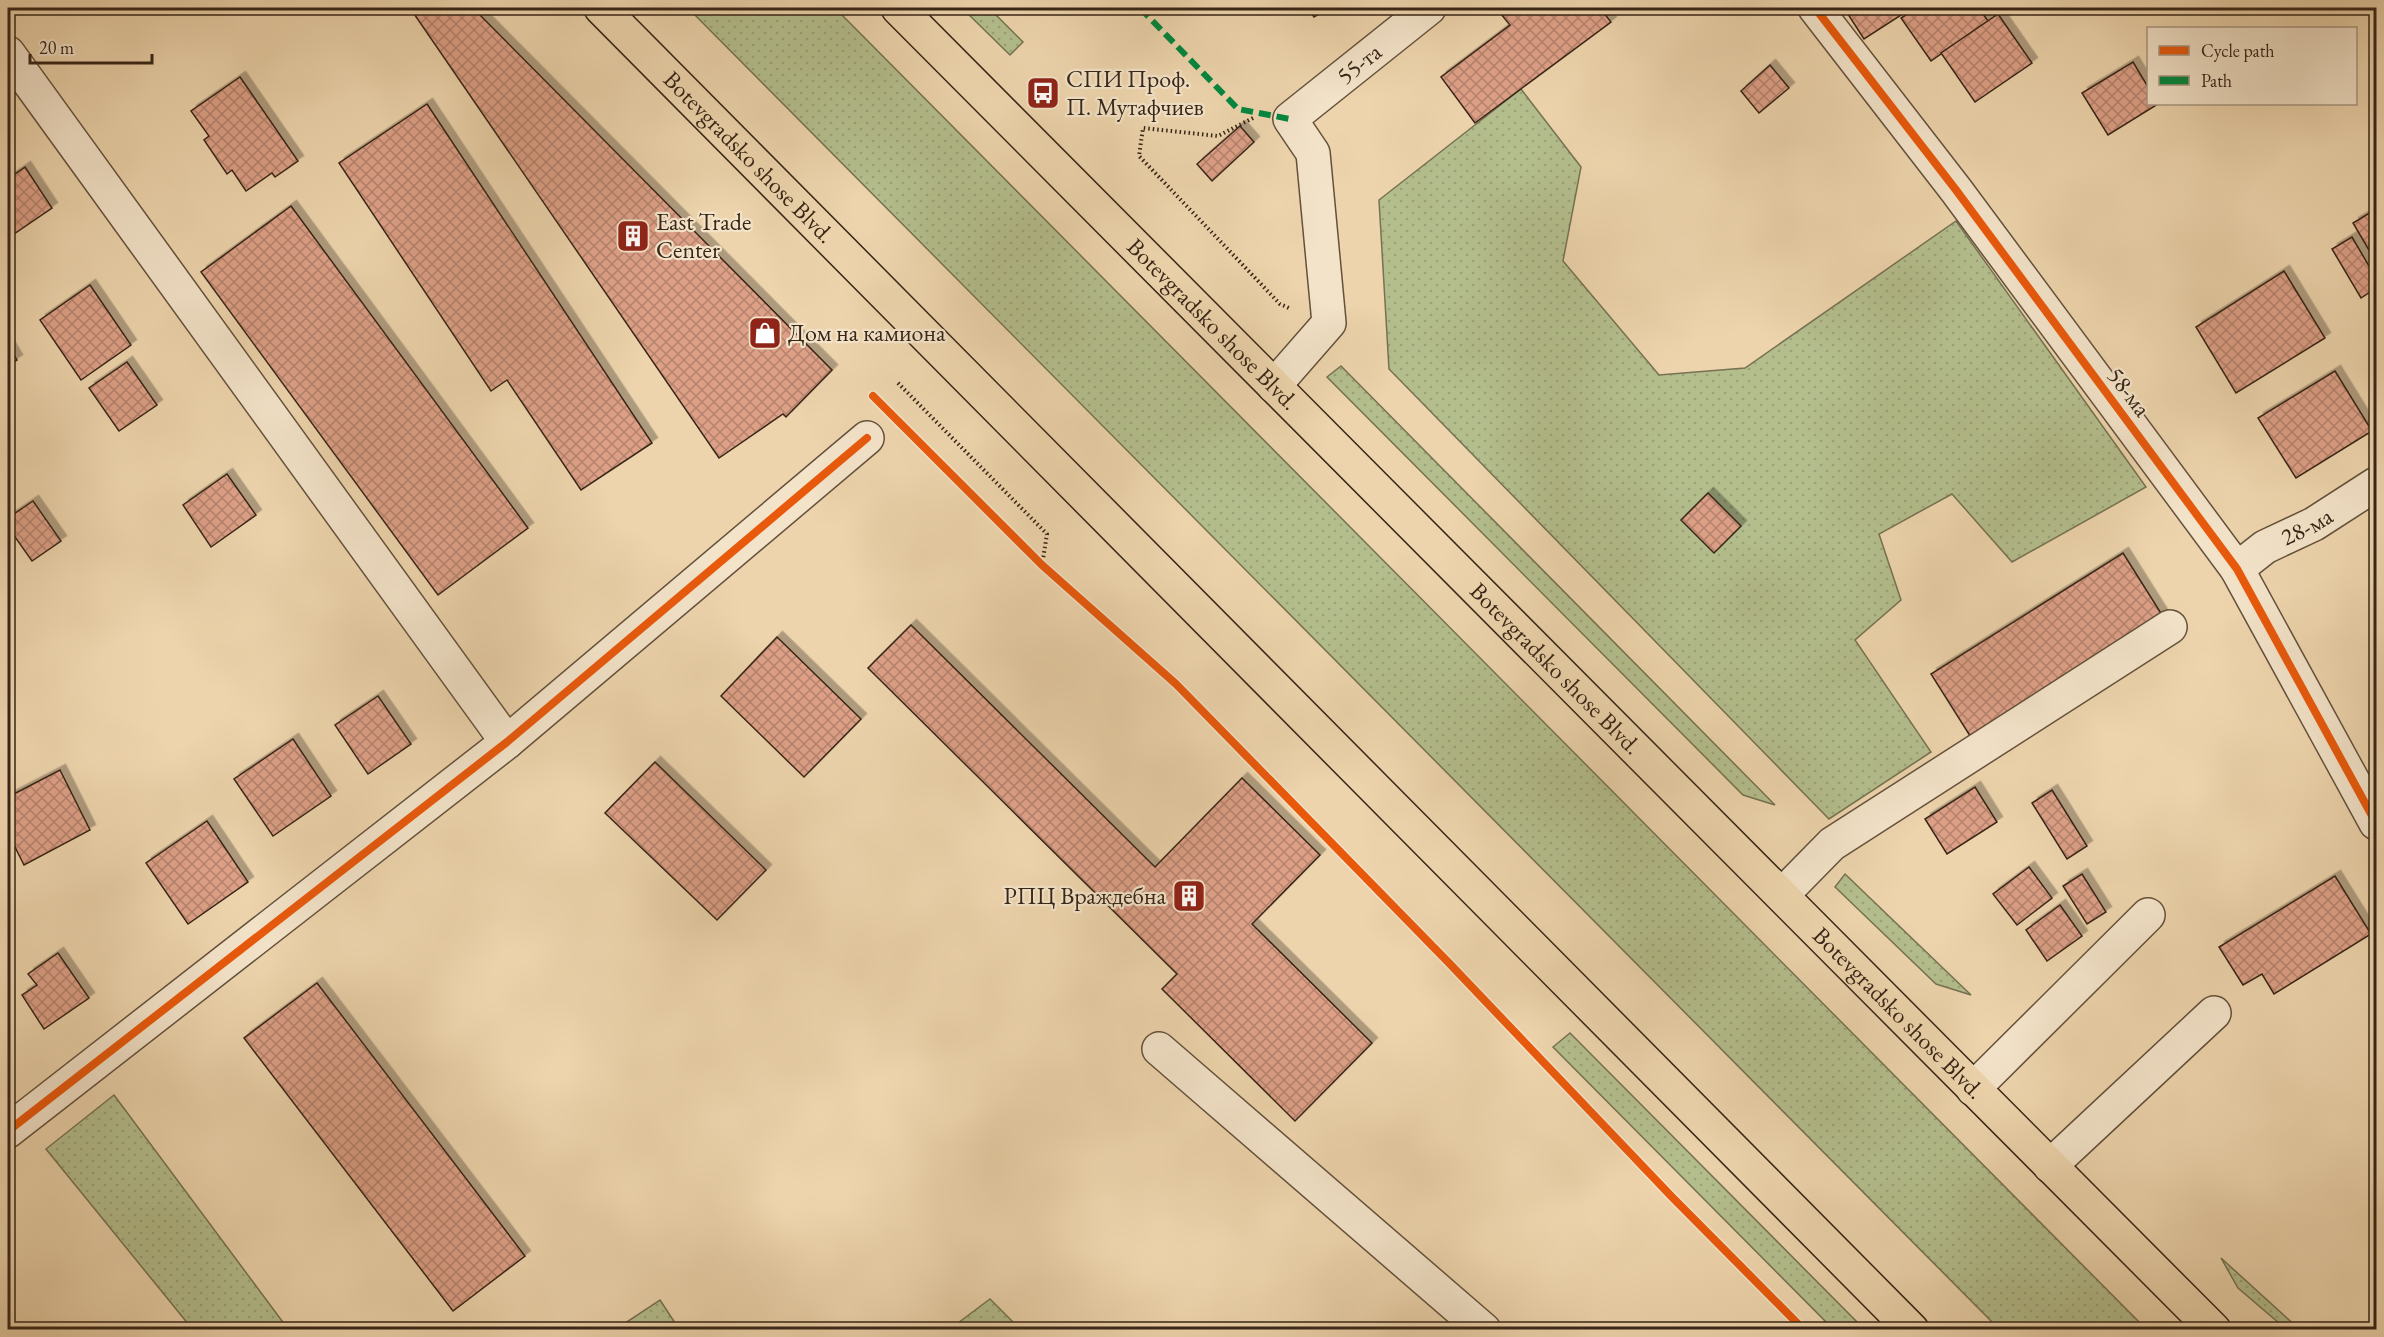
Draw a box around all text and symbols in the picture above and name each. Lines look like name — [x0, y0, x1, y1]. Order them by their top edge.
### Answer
scale bar — [30, 27, 152, 65]
legend — [2147, 27, 2357, 105]
text: 20 m — [39, 36, 74, 59]
street label: 55-та — [1330, 36, 1388, 91]
text: Cycle path — [2201, 39, 2275, 62]
place label: СПИ Проф. П. Мутафчиев — [1066, 63, 1204, 122]
street label: Botevgradsko shose Blvd. — [657, 64, 842, 250]
text: Path — [2201, 69, 2232, 92]
bus stop icon: СПИ Проф. П. Мутафчиев — [1025, 75, 1061, 111]
place label: East Trade Center — [656, 206, 751, 265]
building icon: East Trade Center — [615, 218, 651, 254]
street label: Botevgradsko shose Blvd. — [1121, 231, 1305, 416]
shop icon: Дом на камиона — [747, 315, 783, 351]
place label: Дом на камиона — [788, 317, 946, 348]
street label: 58-ма — [2101, 361, 2158, 423]
street label: 28-ма — [2276, 500, 2339, 552]
street label: Botevgradsko shose Blvd. — [1463, 575, 1648, 761]
building icon: РПЦ Враждебна — [1171, 878, 1207, 914]
place label: РПЦ Враждебна — [1004, 880, 1166, 911]
street label: Botevgradsko shose Blvd. — [1806, 920, 1991, 1105]

